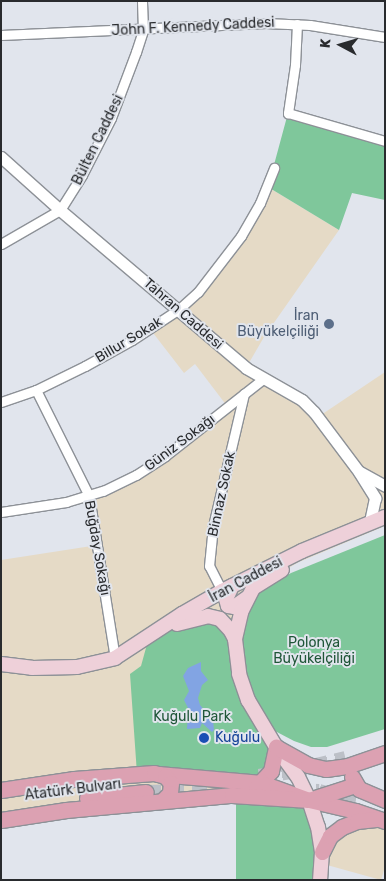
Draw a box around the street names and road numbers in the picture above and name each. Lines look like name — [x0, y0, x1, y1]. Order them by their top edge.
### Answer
street label: John F. Kennedy Caddesi — [111, 14, 275, 40]
street label: Bülten Caddesi — [69, 92, 127, 188]
street label: Tahran Caddesi — [140, 275, 226, 353]
street label: Billur Sokak — [92, 313, 166, 367]
street label: Güniz Sokağı — [142, 411, 218, 475]
street label: Binnaz Sokak — [205, 450, 239, 538]
street label: Buğday Sokağı — [80, 499, 114, 597]
street label: İran Caddesi — [206, 554, 286, 606]
street label: Atatürk Bulvarı — [24, 776, 122, 804]

